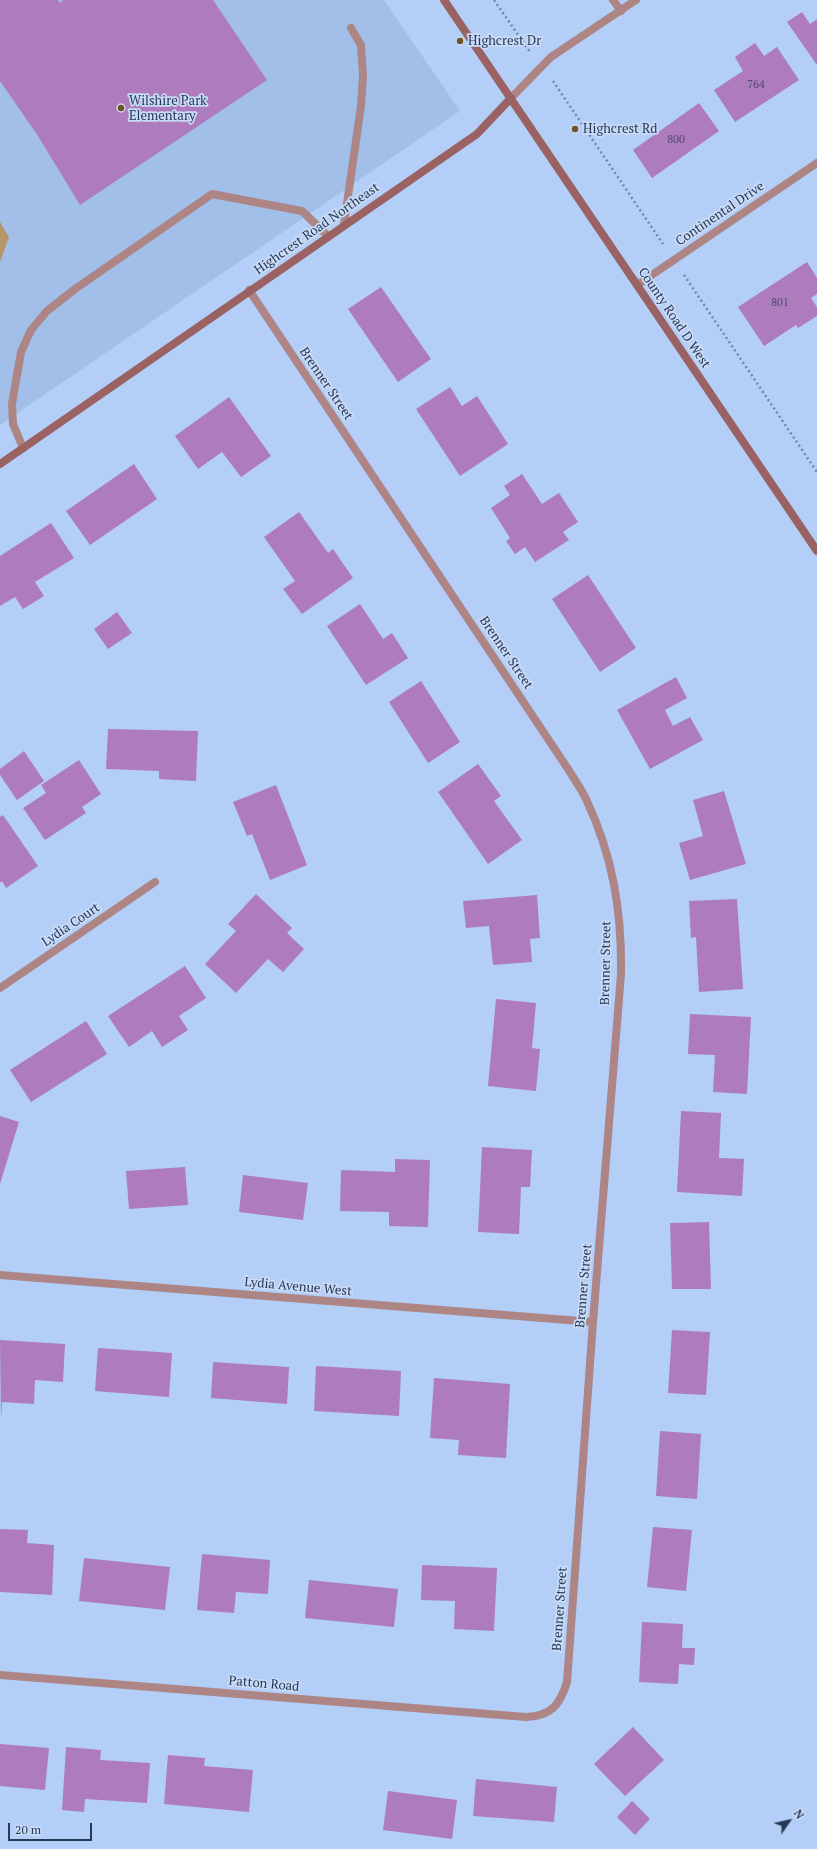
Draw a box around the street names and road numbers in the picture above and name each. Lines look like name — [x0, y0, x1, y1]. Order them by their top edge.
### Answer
street label: Continental Drive — [673, 179, 767, 249]
street label: Highcrest Road Northeast — [252, 180, 382, 278]
street label: County Road D West — [635, 265, 713, 371]
street label: Brenner Street — [296, 345, 356, 423]
street label: Brenner Street — [476, 614, 536, 692]
street label: Lydia Court — [39, 900, 103, 950]
street label: Brenner Street — [597, 921, 615, 1005]
street label: Brenner Street — [573, 1243, 595, 1329]
street label: Lydia Avenue West — [244, 1275, 352, 1299]
street label: Brenner Street — [549, 1566, 571, 1652]
street label: Patton Road — [228, 1673, 300, 1695]

